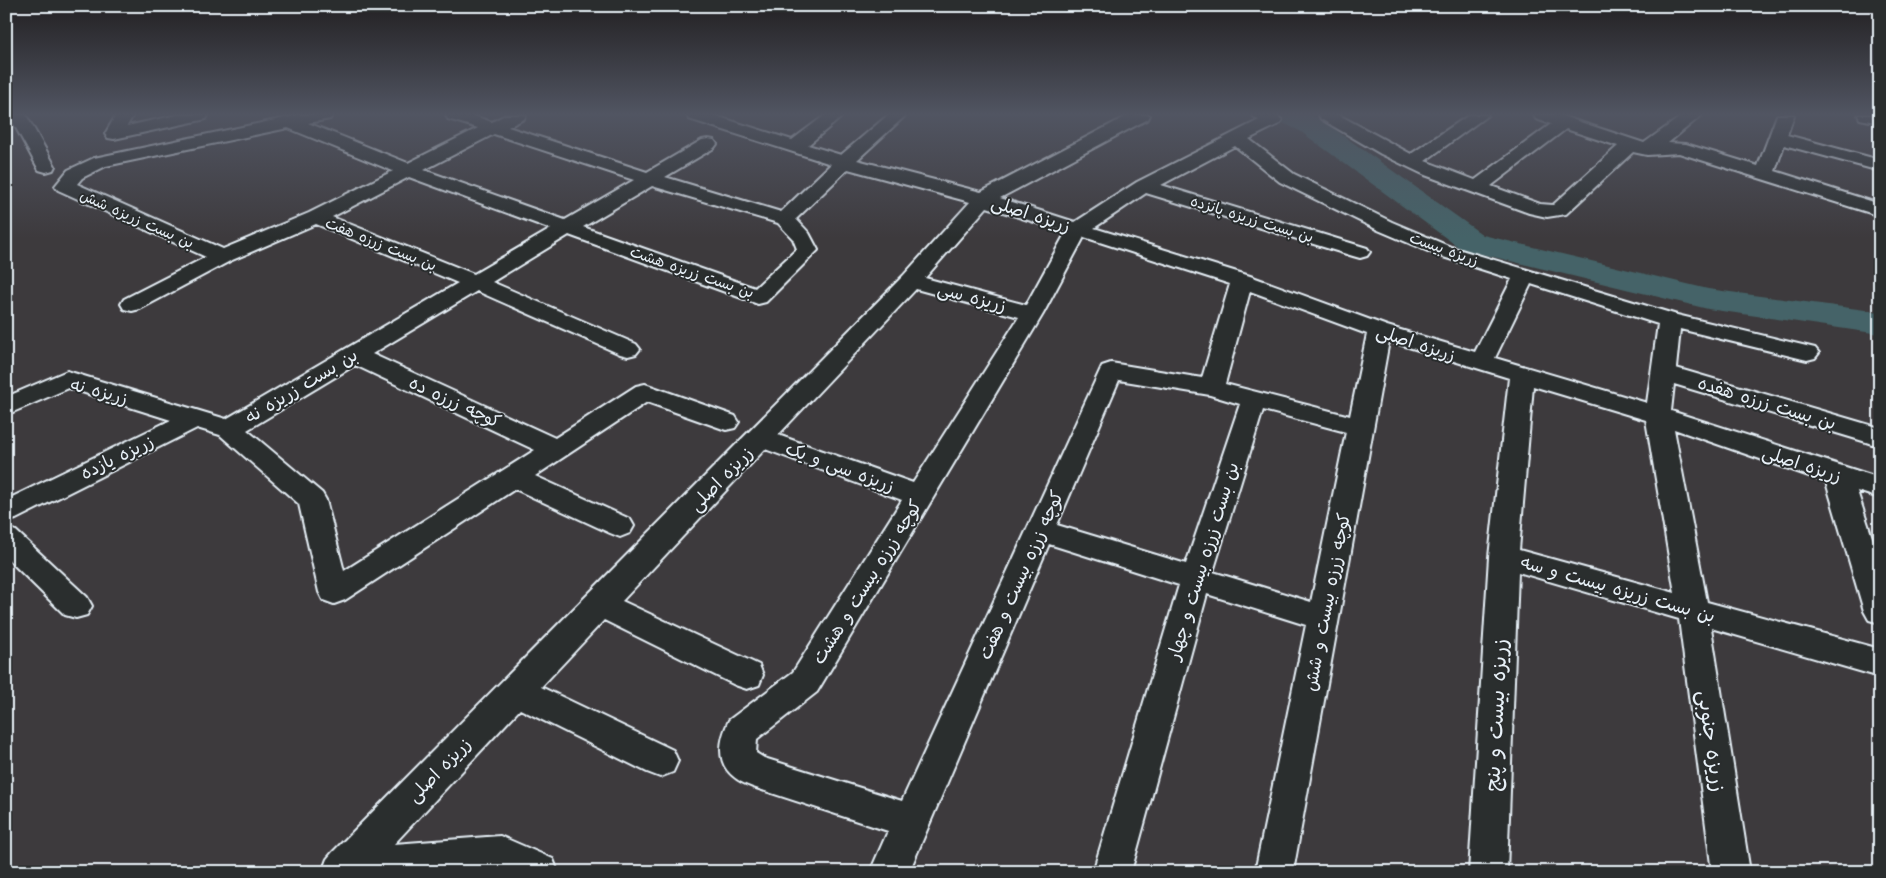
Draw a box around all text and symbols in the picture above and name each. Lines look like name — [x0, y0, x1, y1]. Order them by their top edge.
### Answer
street label: بن بست زریزه شش — [76, 185, 197, 254]
street label: زریزه اصلی — [988, 190, 1074, 239]
street label: بن بست زریزه پانزده — [1188, 191, 1316, 248]
street label: بن بست زرزه هفت — [322, 213, 440, 276]
street label: زریزه بیست — [1406, 227, 1481, 272]
street label: بن بست زریزه هشت — [627, 241, 757, 304]
street label: زریزه سی — [935, 276, 1009, 319]
street label: زریزه اصلی — [1373, 319, 1459, 368]
street label: بن بست زریزه نه — [240, 343, 362, 430]
street label: کوچه زرزه ده — [405, 370, 505, 435]
street label: بن بست زرزه هفده — [1695, 371, 1839, 436]
street label: زریزه نه — [67, 372, 131, 411]
street label: زریزه یازده — [76, 429, 158, 486]
street label: زریزه سی و یک — [782, 436, 898, 499]
street label: زریزه اصلی — [1759, 440, 1845, 489]
street label: زریزه اصلی — [684, 441, 759, 517]
street label: بن بست زرزه بیست و چهار — [1161, 459, 1245, 665]
street label: کوچه زرزه بیست و هفت — [973, 486, 1070, 664]
street label: کوچه زرزه بیست و هشت — [807, 495, 928, 669]
street label: کوچه زرزه بیست و شش — [1298, 511, 1357, 693]
street label: بن بست زریزه بیست و سه — [1518, 550, 1718, 629]
street label: زریزه بیست و پنج — [1478, 638, 1515, 792]
street label: زریزه جنوبی — [1690, 688, 1733, 794]
street label: زریزه اصلی — [402, 732, 477, 808]

